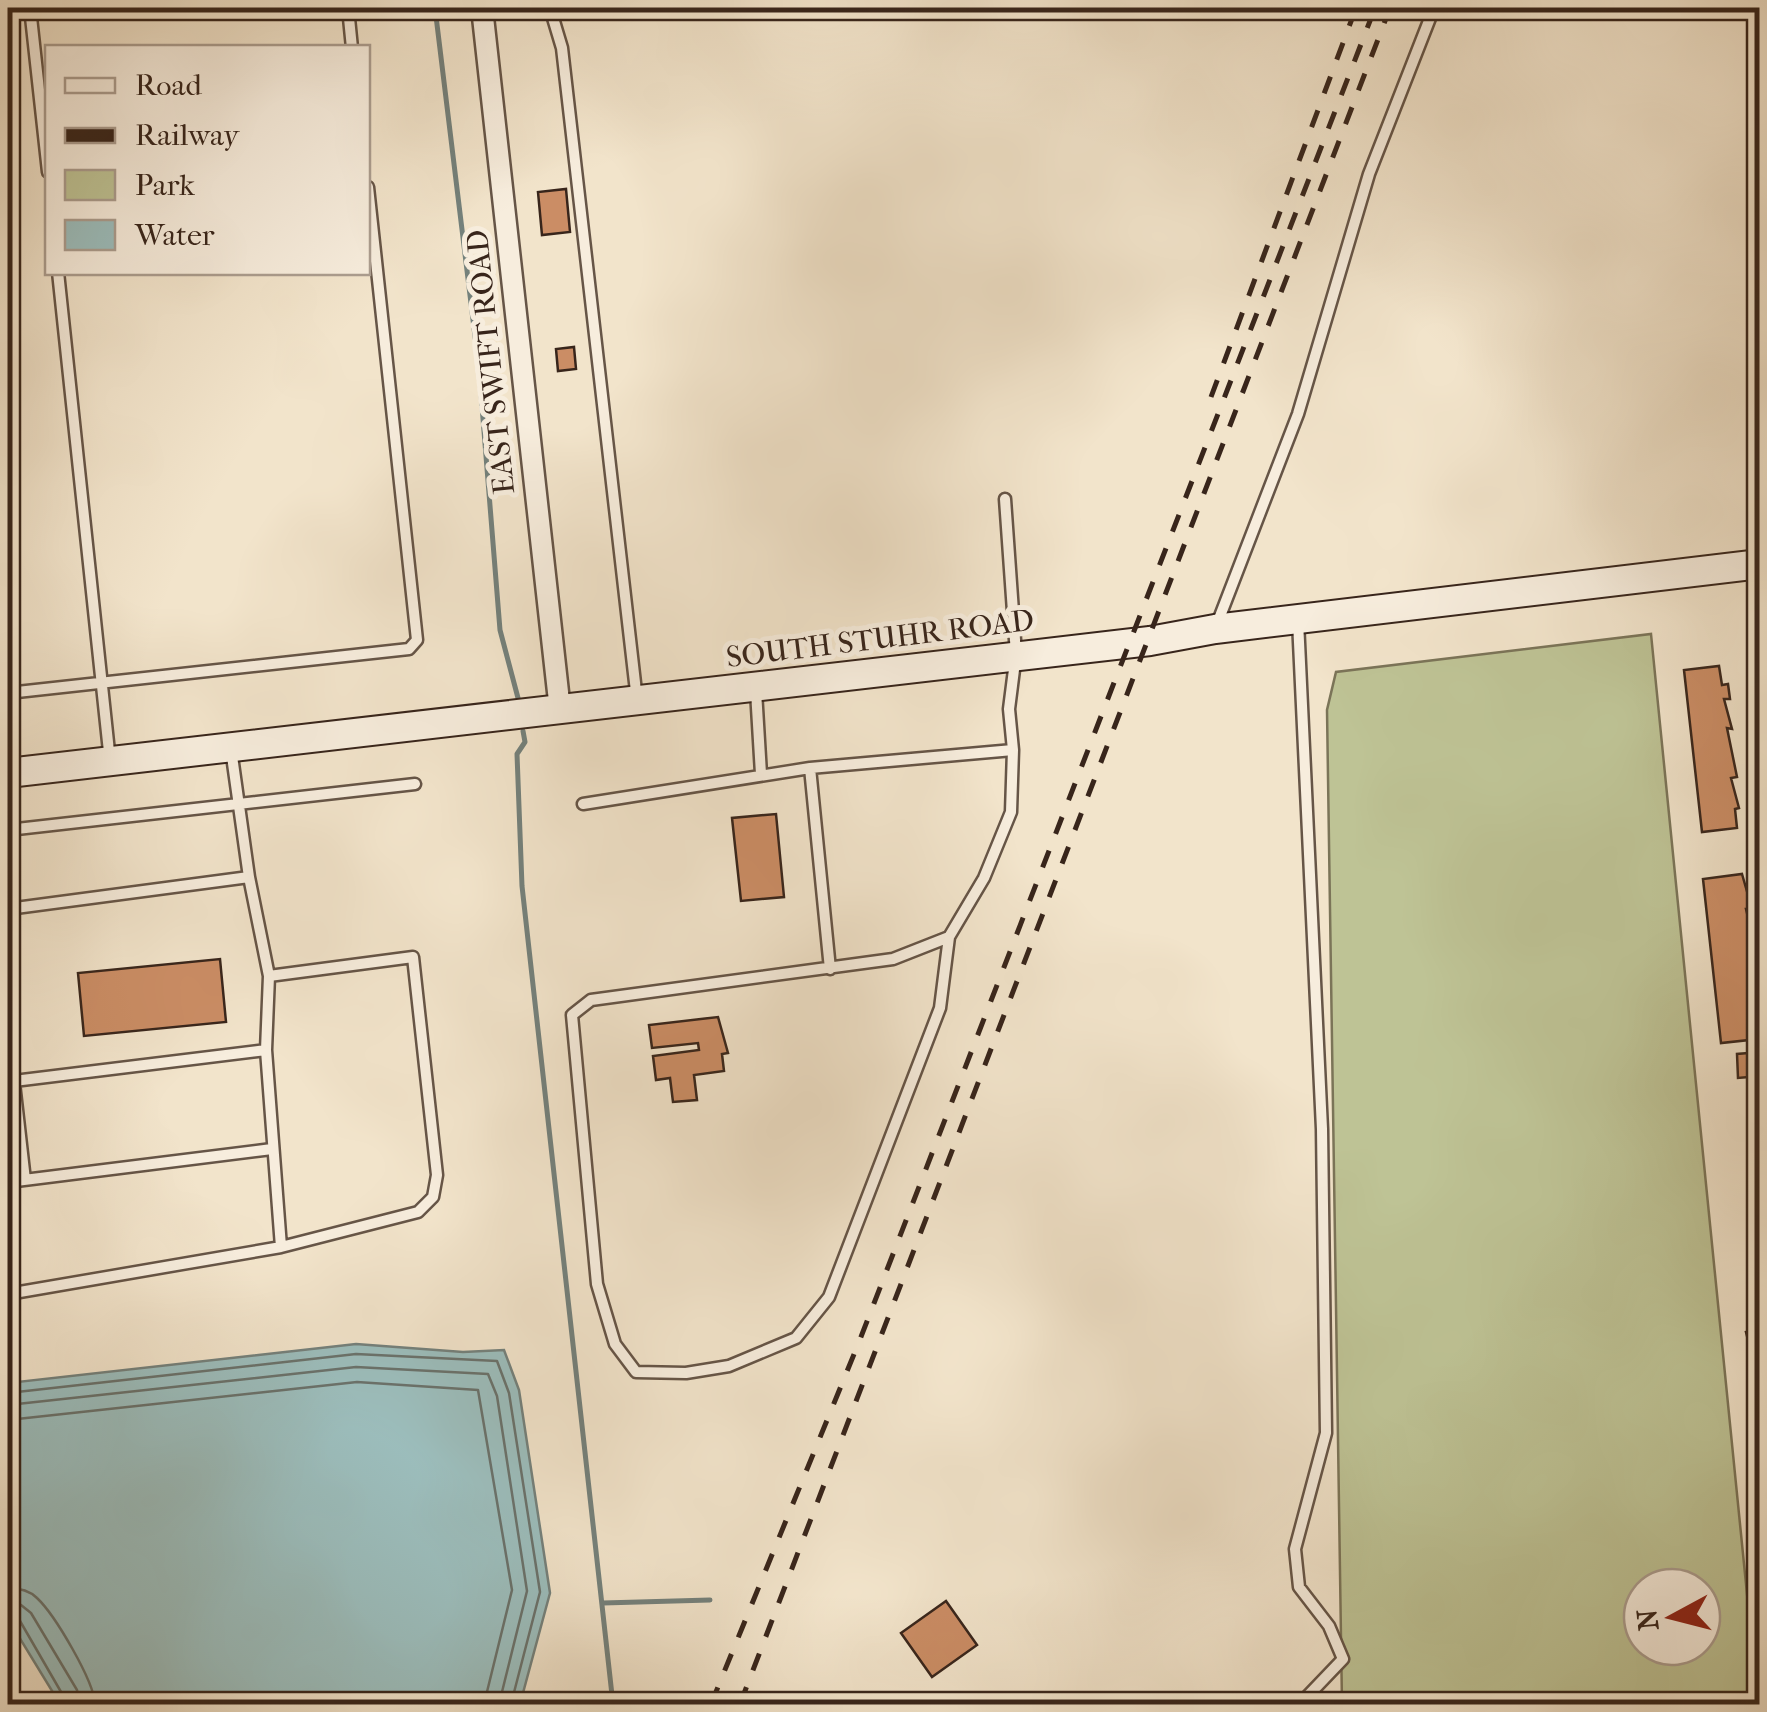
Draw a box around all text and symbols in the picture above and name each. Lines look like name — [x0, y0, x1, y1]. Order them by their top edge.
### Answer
legend — [45, 45, 370, 275]
text: Road — [135, 68, 202, 103]
text: Railway — [135, 118, 240, 153]
text: Park — [135, 168, 195, 203]
text: Water — [134, 218, 215, 253]
street label: EAST SWIFT ROAD — [460, 228, 522, 496]
street label: SOUTH STUHR ROAD — [724, 603, 1036, 675]
north arrow — [1622, 1567, 1722, 1667]
text: N — [1630, 1607, 1665, 1633]

